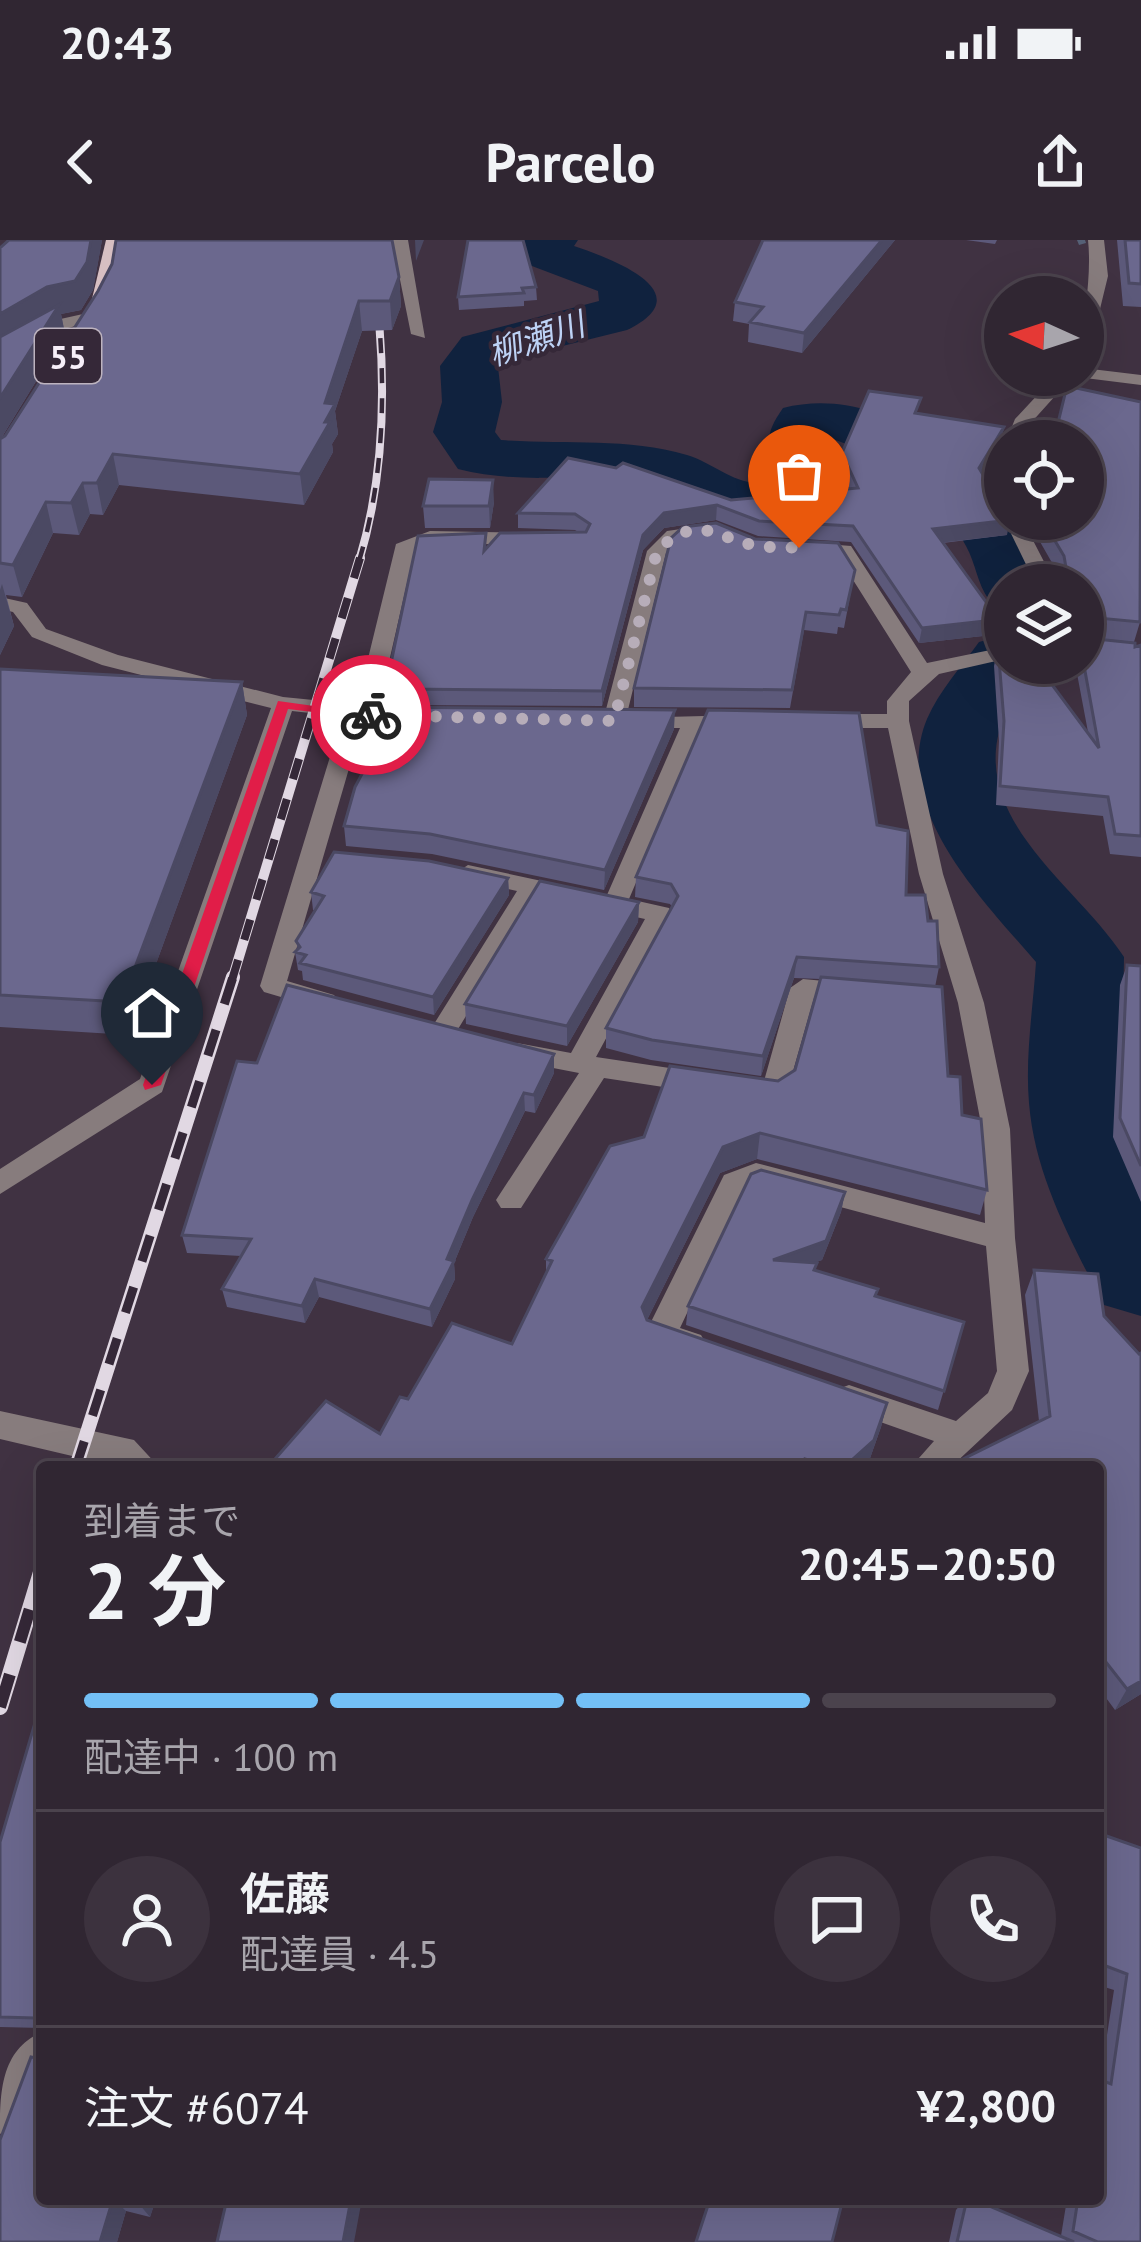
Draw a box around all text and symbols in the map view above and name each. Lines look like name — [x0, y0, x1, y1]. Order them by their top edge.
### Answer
text: 20:43 — [60, 13, 174, 71]
text: Parcelo — [486, 127, 655, 197]
icon: back — [48, 129, 114, 195]
icon: share — [1027, 129, 1093, 195]
north arrow — [984, 276, 1104, 396]
map controls — [984, 276, 1104, 684]
water label: 柳瀬川 — [482, 301, 593, 374]
road number: 55 — [35, 329, 101, 383]
button: locate — [984, 420, 1104, 540]
pin — [748, 425, 850, 548]
icon: bag — [766, 443, 832, 509]
button: layers — [984, 564, 1104, 684]
courier — [311, 655, 431, 775]
icon: bike — [338, 682, 404, 748]
pin — [101, 962, 203, 1085]
icon: home — [119, 980, 185, 1046]
text: 到着まで — [84, 1495, 240, 1546]
text: 20:45–20:50 — [798, 1534, 1056, 1592]
text: 2 分 — [84, 1540, 226, 1641]
text: 配達中 · 100 m — [84, 1731, 338, 1782]
button: person — [84, 1856, 210, 1982]
button: chat — [774, 1856, 900, 1982]
button: phone — [930, 1856, 1056, 1982]
text: 佐藤 — [240, 1864, 330, 1922]
text: 配達員 · 4.5 — [240, 1928, 439, 1979]
text: ¥2,800 — [917, 2076, 1056, 2134]
text: 注文 #6074 — [84, 2078, 309, 2136]

